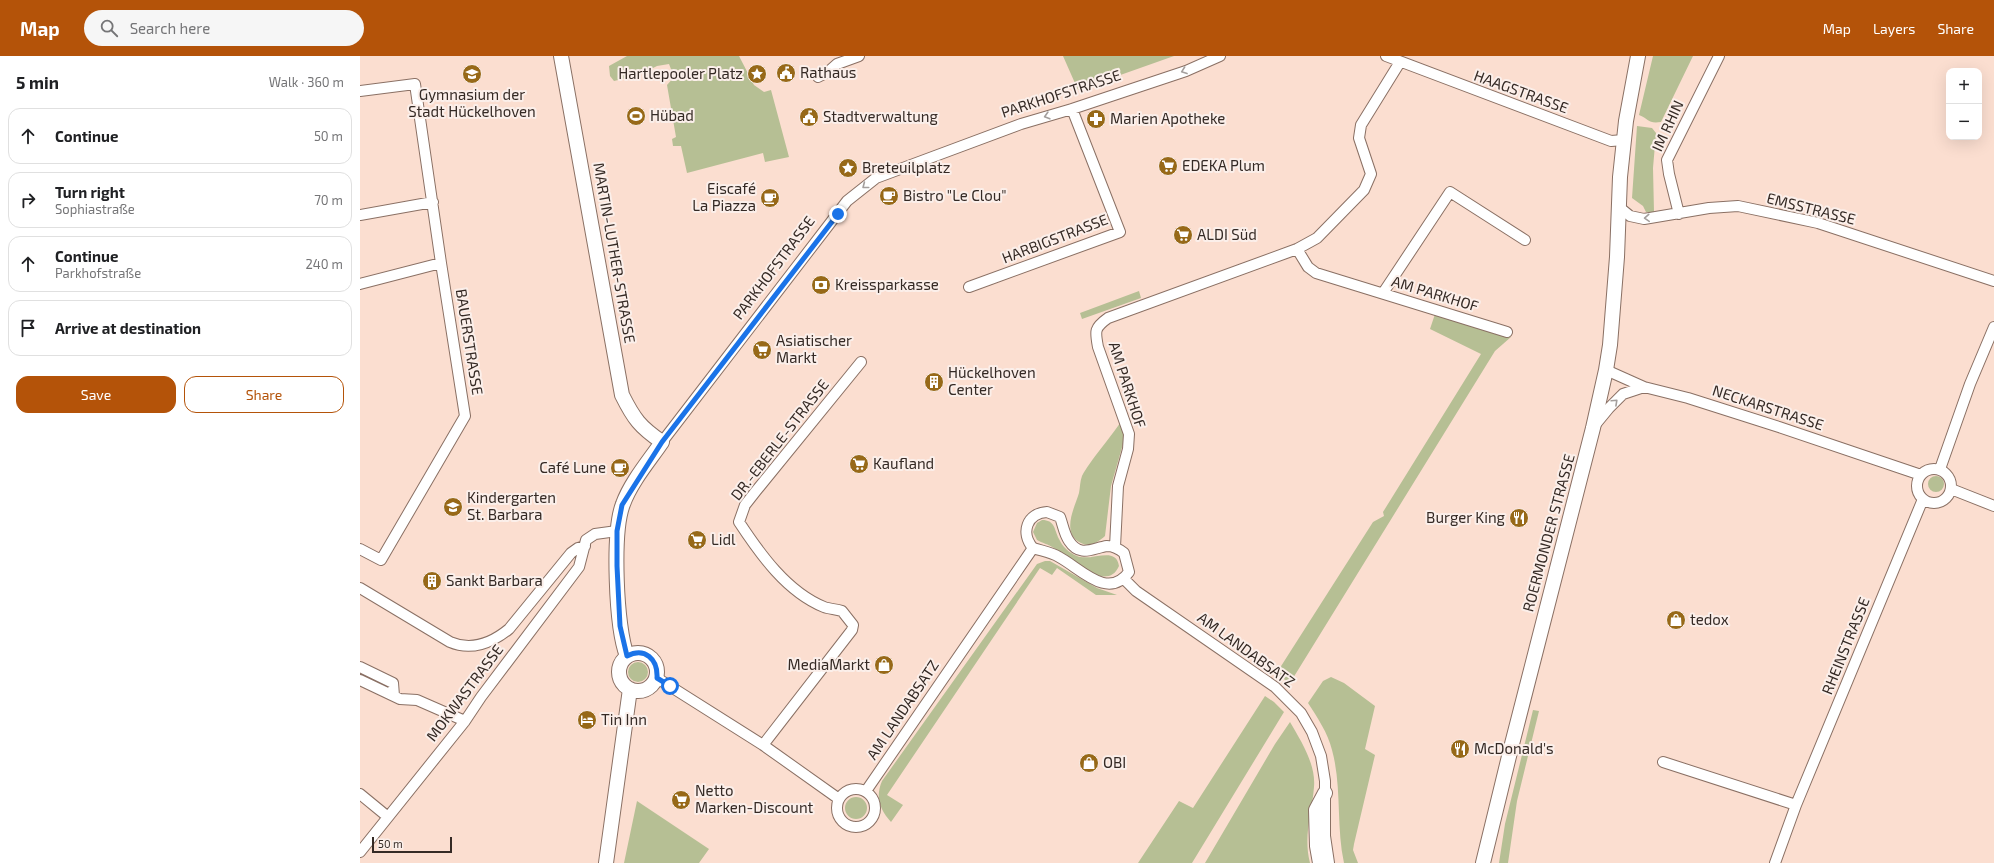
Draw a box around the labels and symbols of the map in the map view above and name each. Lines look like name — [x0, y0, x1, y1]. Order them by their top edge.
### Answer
public building icon: Rathaus — [775, 62, 797, 84]
school or university icon: Gymnasium der Stadt Hückelhoven — [461, 63, 483, 85]
place icon: Hartlepooler Platz — [746, 63, 768, 85]
place label: Rathaus — [800, 63, 856, 81]
place label: Hartlepooler Platz — [618, 64, 743, 82]
street label: PARKHOFSTRASSE — [999, 65, 1123, 121]
one-way arrow — [1181, 66, 1188, 75]
street label: HAAGSTRASSE — [1472, 66, 1571, 116]
place label: Gymnasium der Stadt Hückelhoven — [408, 85, 536, 120]
street label: IM RHIN — [1647, 97, 1687, 154]
sports icon: Hübad — [625, 105, 647, 127]
place label: Hübad — [650, 106, 694, 124]
public building icon: Stadtverwaltung — [798, 106, 820, 128]
place label: Stadtverwaltung — [823, 107, 938, 125]
pharmacy icon: Marien Apotheke — [1085, 108, 1107, 130]
place label: Marien Apotheke — [1110, 109, 1225, 127]
one-way arrow — [1044, 112, 1051, 120]
supermarket icon: EDEKA Plum — [1157, 155, 1179, 177]
place label: EDEKA Plum — [1182, 156, 1265, 174]
place icon: Breteuilplatz — [837, 157, 859, 179]
place label: Breteuilplatz — [862, 158, 950, 176]
street label: MARTIN-LUTHER-STRASSE — [590, 161, 640, 344]
place label: Eiscafé La Piazza — [692, 179, 756, 214]
one-way arrow — [863, 182, 870, 189]
cafe icon: Bistro "Le Clou" — [878, 185, 900, 207]
place label: Bistro "Le Clou" — [903, 186, 1007, 204]
cafe icon: Eiscafé La Piazza — [759, 187, 781, 209]
street label: EMSSTRASSE — [1765, 188, 1858, 228]
route end — [829, 205, 847, 223]
street label: HARBIGSTRASSE — [999, 210, 1110, 267]
street label: PARKHOFSTRASSE — [728, 212, 818, 323]
one-way arrow — [1644, 213, 1650, 222]
supermarket icon: ALDI Süd — [1172, 224, 1194, 246]
place label: ALDI Süd — [1197, 225, 1257, 243]
street label: AM PARKHOF — [1390, 271, 1481, 315]
bank icon: Kreissparkasse — [810, 274, 832, 296]
place label: Kreissparkasse — [835, 275, 939, 293]
street label: BAUERSTRASSE — [453, 287, 487, 396]
place label: Asiatischer Markt — [776, 331, 852, 366]
supermarket icon: Asiatischer Markt — [751, 339, 773, 361]
street label: AM PARKHOF — [1106, 339, 1150, 430]
place label: Hückelhoven Center — [948, 363, 1036, 398]
building icon: Hückelhoven Center — [923, 371, 945, 393]
street label: DR.-EBERLE-STRASSE — [726, 375, 832, 503]
street label: NECKARSTRASSE — [1710, 381, 1826, 434]
one-way arrow — [1610, 399, 1618, 407]
street label: ROERMONDER STRASSE — [1518, 452, 1578, 614]
supermarket icon: Kaufland — [848, 453, 870, 475]
place label: Kaufland — [873, 454, 934, 472]
cafe icon: Café Lune — [609, 457, 631, 479]
place label: Café Lune — [539, 458, 606, 476]
place label: Kindergarten St. Barbara — [467, 488, 556, 523]
school or university icon: Kindergarten St. Barbara — [442, 496, 464, 518]
restaurant icon: Burger King — [1508, 507, 1530, 529]
place label: Burger King — [1426, 508, 1506, 526]
supermarket icon: Lidl — [686, 529, 708, 551]
place label: Lidl — [711, 530, 736, 548]
building icon: Sankt Barbara — [421, 570, 443, 592]
place label: Sankt Barbara — [446, 571, 543, 589]
street label: RHEINSTRASSE — [1817, 594, 1873, 697]
street label: AM LANDABSATZ — [1194, 608, 1299, 691]
shop icon: tedox — [1665, 609, 1687, 631]
place label: tedox — [1690, 610, 1729, 628]
street label: MOKWASTRASSE — [422, 641, 506, 744]
shop icon: MediaMarkt — [873, 654, 895, 676]
place label: MediaMarkt — [787, 655, 870, 673]
street label: AM LANDABSATZ — [862, 656, 942, 763]
route start — [661, 677, 679, 695]
hotel icon: Tin Inn — [576, 709, 598, 731]
place label: Tin Inn — [601, 710, 647, 728]
restaurant icon: McDonald's — [1449, 738, 1471, 760]
place label: McDonald's — [1474, 739, 1554, 757]
shop icon: OBI — [1078, 752, 1100, 774]
place label: OBI — [1103, 753, 1126, 771]
place label: Netto Marken-Discount — [695, 781, 814, 816]
supermarket icon: Netto Marken-Discount — [670, 789, 692, 811]
scale bar — [372, 835, 452, 854]

